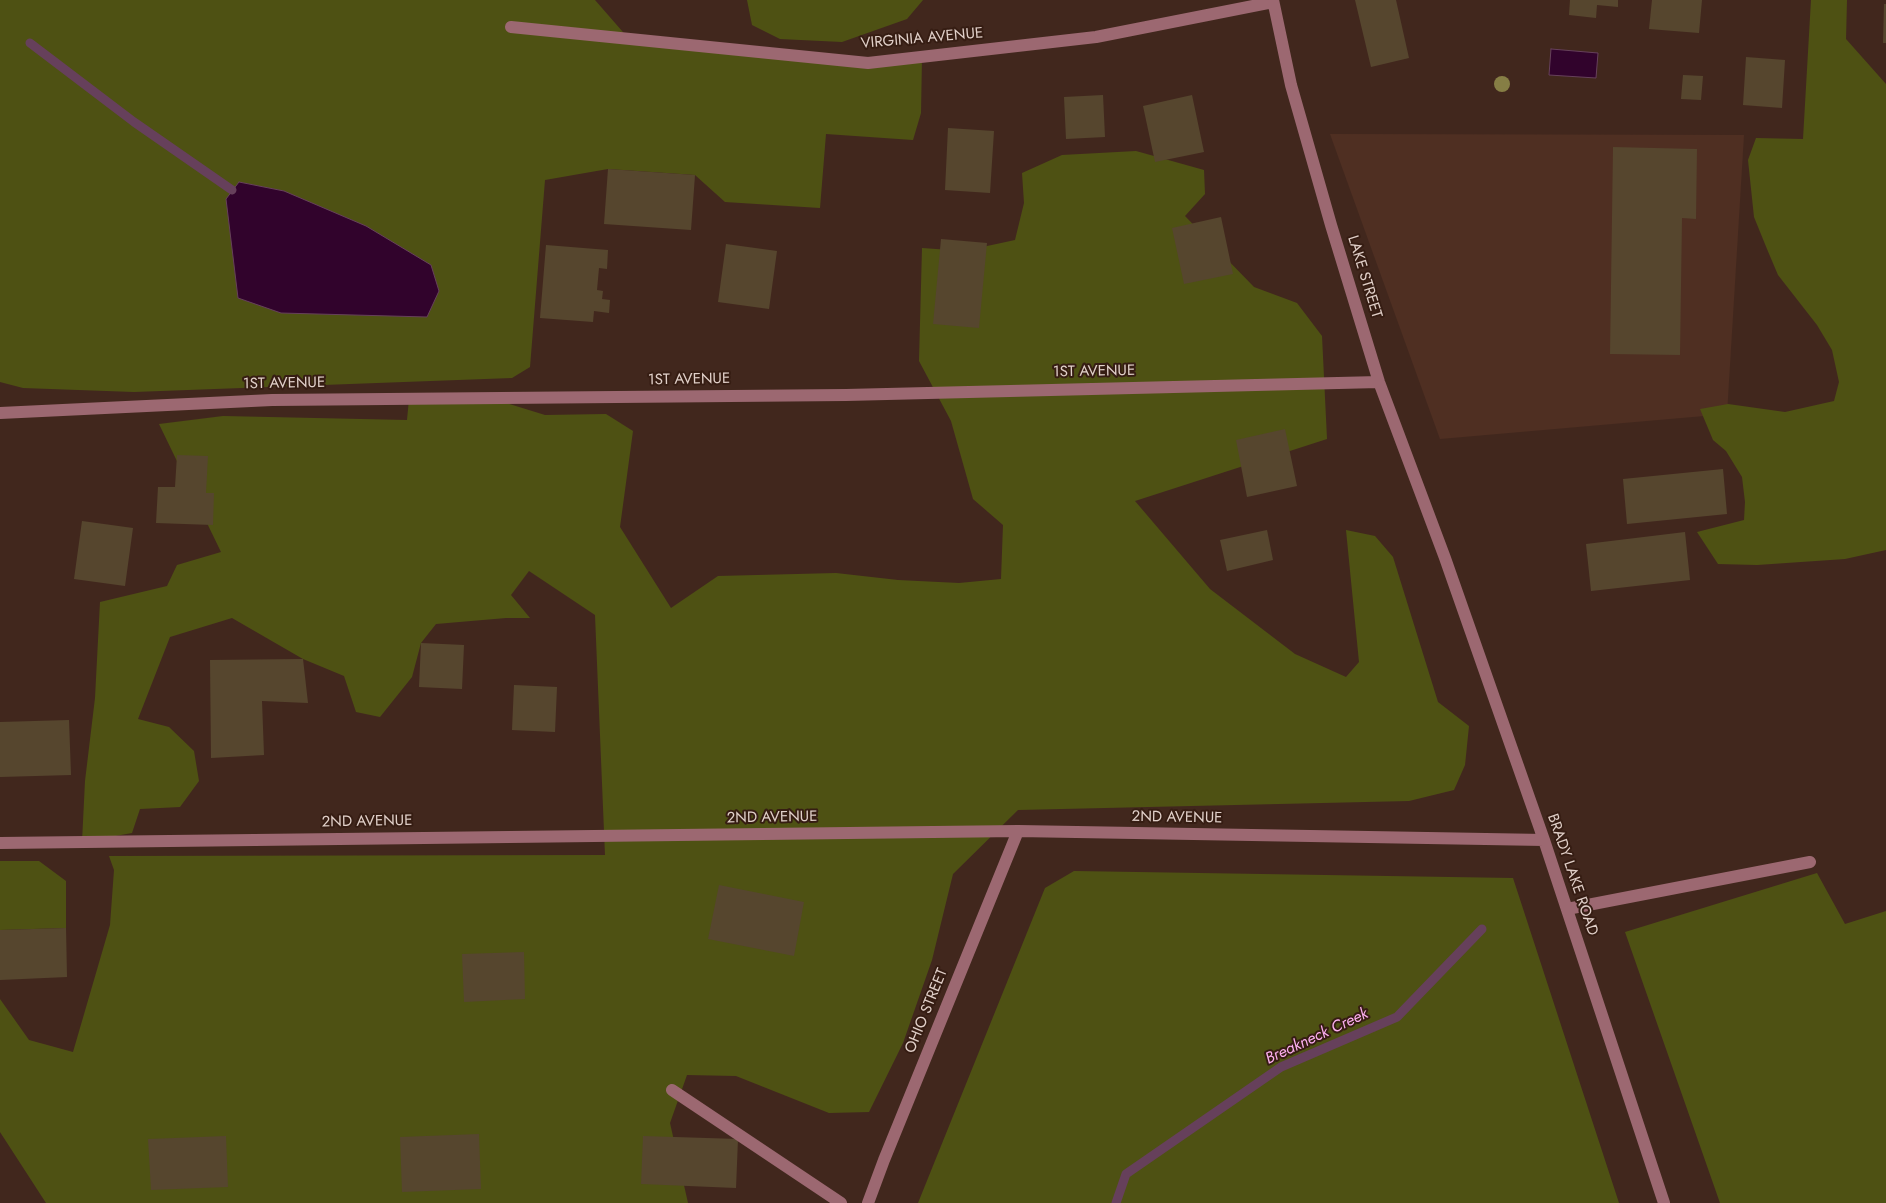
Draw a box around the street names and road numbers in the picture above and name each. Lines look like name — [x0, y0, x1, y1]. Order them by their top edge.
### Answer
street label: VIRGINIA AVENUE — [860, 25, 984, 53]
street label: LAKE STREET — [1343, 234, 1385, 320]
street label: 1ST AVENUE — [1053, 362, 1135, 382]
street label: 1ST AVENUE — [648, 370, 730, 390]
street label: 1ST AVENUE — [243, 374, 325, 394]
street label: 2ND AVENUE — [727, 808, 817, 828]
street label: 2ND AVENUE — [1132, 808, 1222, 828]
street label: 2ND AVENUE — [322, 812, 412, 832]
street label: BRADY LAKE ROAD — [1543, 812, 1601, 938]
street label: OHIO STREET — [902, 966, 952, 1056]

